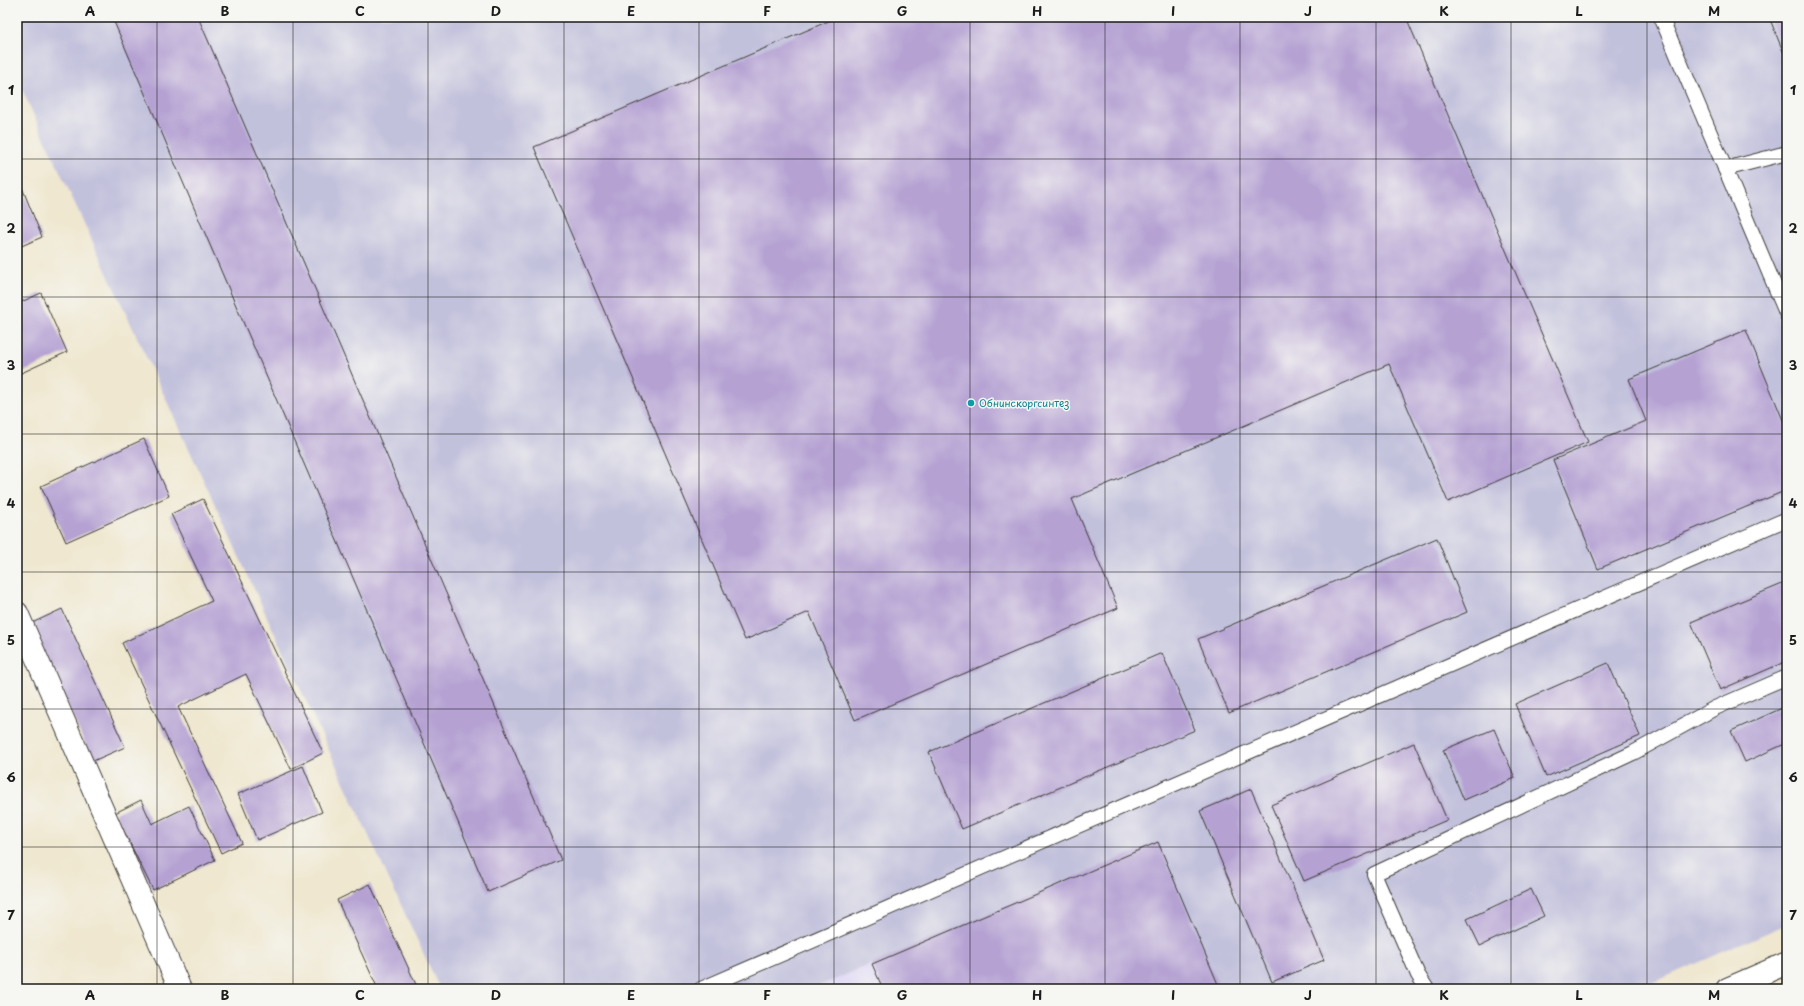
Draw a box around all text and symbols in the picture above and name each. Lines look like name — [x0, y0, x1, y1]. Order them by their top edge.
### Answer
text: A — [85, 1, 95, 20]
text: B — [221, 1, 230, 20]
text: C — [355, 1, 365, 20]
text: D — [491, 1, 501, 20]
text: E — [627, 1, 635, 20]
text: F — [763, 1, 771, 20]
text: G — [897, 1, 907, 20]
text: H — [1032, 1, 1042, 20]
text: I — [1171, 1, 1175, 20]
text: J — [1304, 1, 1312, 20]
text: K — [1439, 1, 1449, 20]
text: L — [1575, 1, 1583, 20]
text: M — [1708, 1, 1720, 20]
text: 1 — [8, 80, 14, 99]
text: 1 — [1790, 80, 1796, 99]
text: 2 — [6, 218, 16, 237]
text: 2 — [1788, 218, 1798, 237]
text: 3 — [7, 355, 16, 374]
text: 3 — [1789, 355, 1798, 374]
place label: Обнинскоргсинтез — [979, 395, 1069, 410]
marker: Обнинскоргсинтез — [966, 398, 976, 408]
text: 4 — [7, 493, 16, 512]
text: 4 — [1789, 493, 1798, 512]
text: 5 — [7, 630, 15, 649]
text: 5 — [1789, 630, 1797, 649]
text: 6 — [6, 767, 16, 786]
text: 6 — [1788, 767, 1798, 786]
text: 7 — [7, 905, 15, 924]
text: 7 — [1789, 905, 1797, 924]
text: A — [85, 985, 95, 1004]
text: B — [221, 985, 230, 1004]
text: C — [355, 985, 365, 1004]
text: D — [491, 985, 501, 1004]
text: E — [627, 985, 635, 1004]
text: F — [763, 985, 771, 1004]
text: G — [897, 985, 907, 1004]
text: H — [1032, 985, 1042, 1004]
text: I — [1171, 985, 1175, 1004]
text: J — [1304, 985, 1312, 1004]
text: K — [1439, 985, 1449, 1004]
text: L — [1575, 985, 1583, 1004]
text: M — [1708, 985, 1720, 1004]

